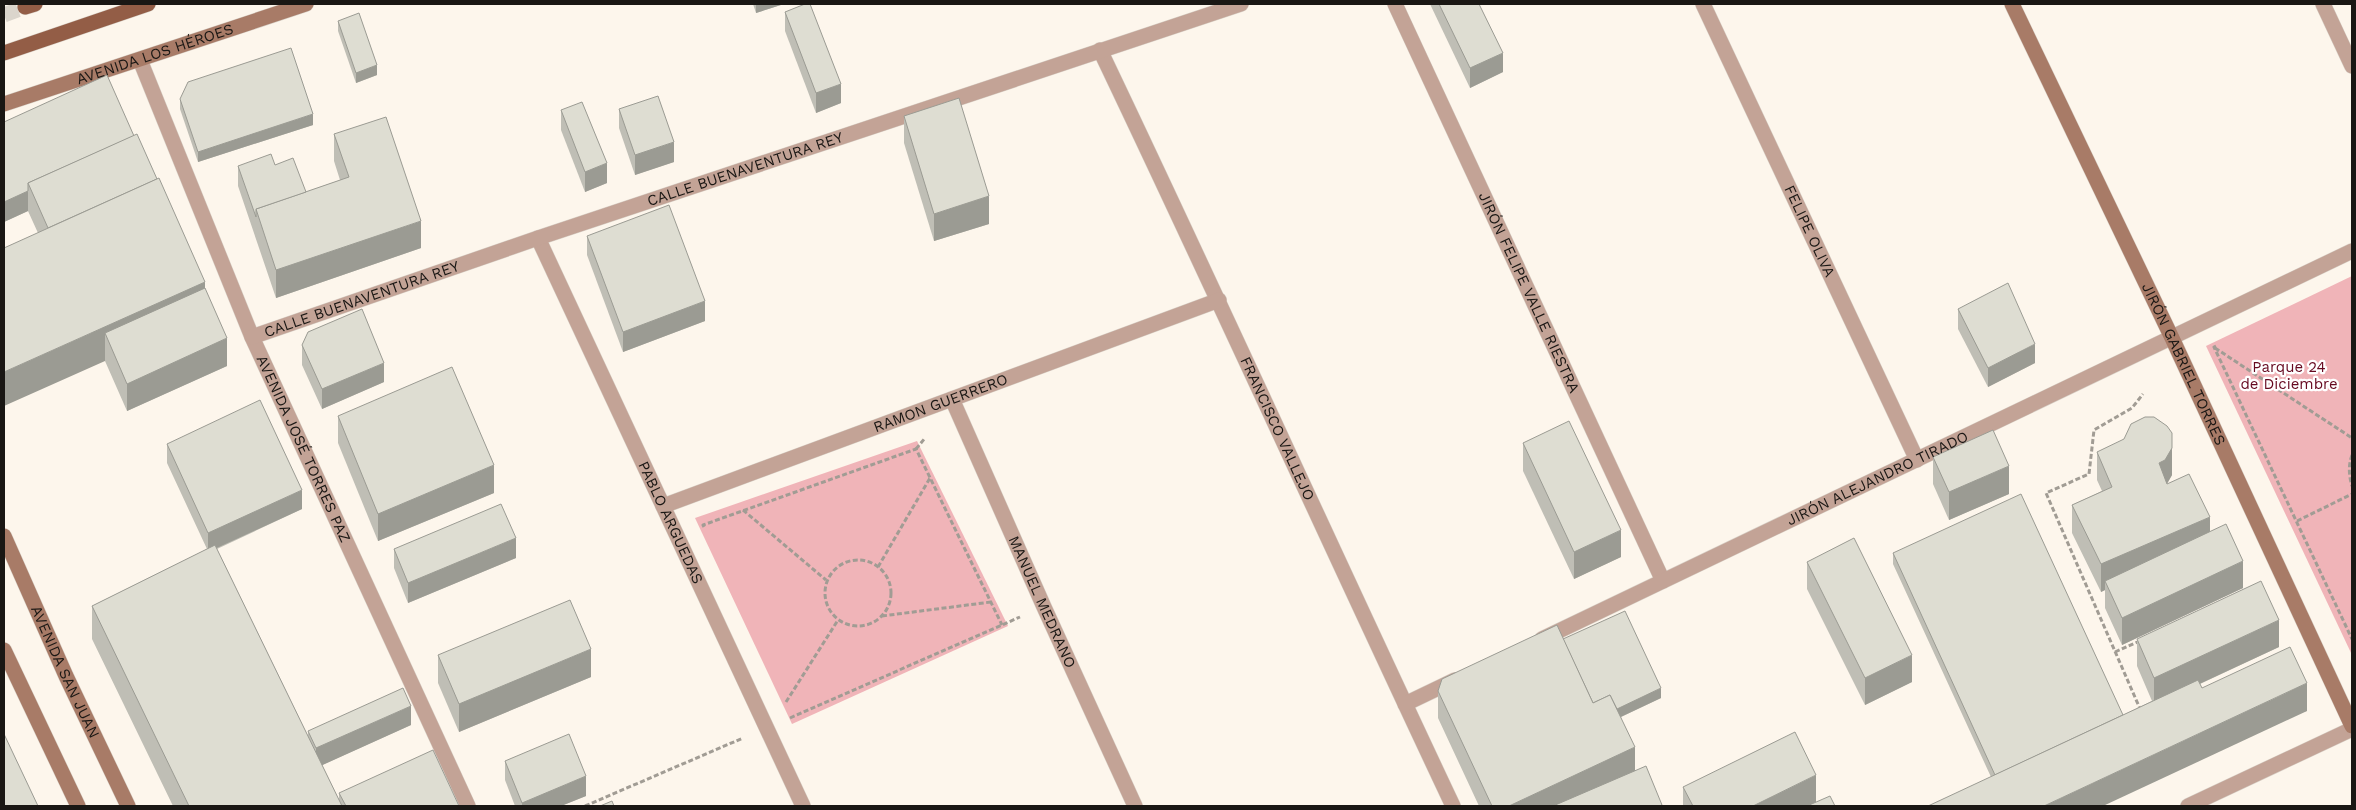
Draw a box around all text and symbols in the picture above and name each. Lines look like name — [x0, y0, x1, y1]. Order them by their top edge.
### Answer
street label: AVENIDA LOS HÉROES — [74, 20, 236, 88]
street label: CALLE BUENAVENTURA REY — [645, 128, 846, 210]
street label: FELIPE OLIVA — [1780, 182, 1839, 280]
street label: JIRÓN FELIPE VALLE RIESTRA — [1475, 189, 1583, 396]
street label: CALLE BUENAVENTURA REY — [262, 257, 462, 341]
street label: JIRÓN GABRIEL TORRES — [2138, 280, 2230, 448]
street label: AVENIDA JOSÉ TORRES PAZ — [253, 352, 354, 545]
street label: FRANCISCO VALLEJO — [1236, 354, 1318, 503]
park label: Parque 24 de Diciembre — [2240, 358, 2338, 393]
street label: RAMON GUERRERO — [871, 370, 1010, 436]
street label: JIRÓN ALEJANDRO TIRADO — [1784, 427, 1971, 529]
street label: PABLO ARGUEDAS — [634, 458, 707, 587]
street label: MANUEL MEDRANO — [1005, 533, 1080, 671]
street label: AVENIDA SAN JUAN — [27, 603, 103, 741]

